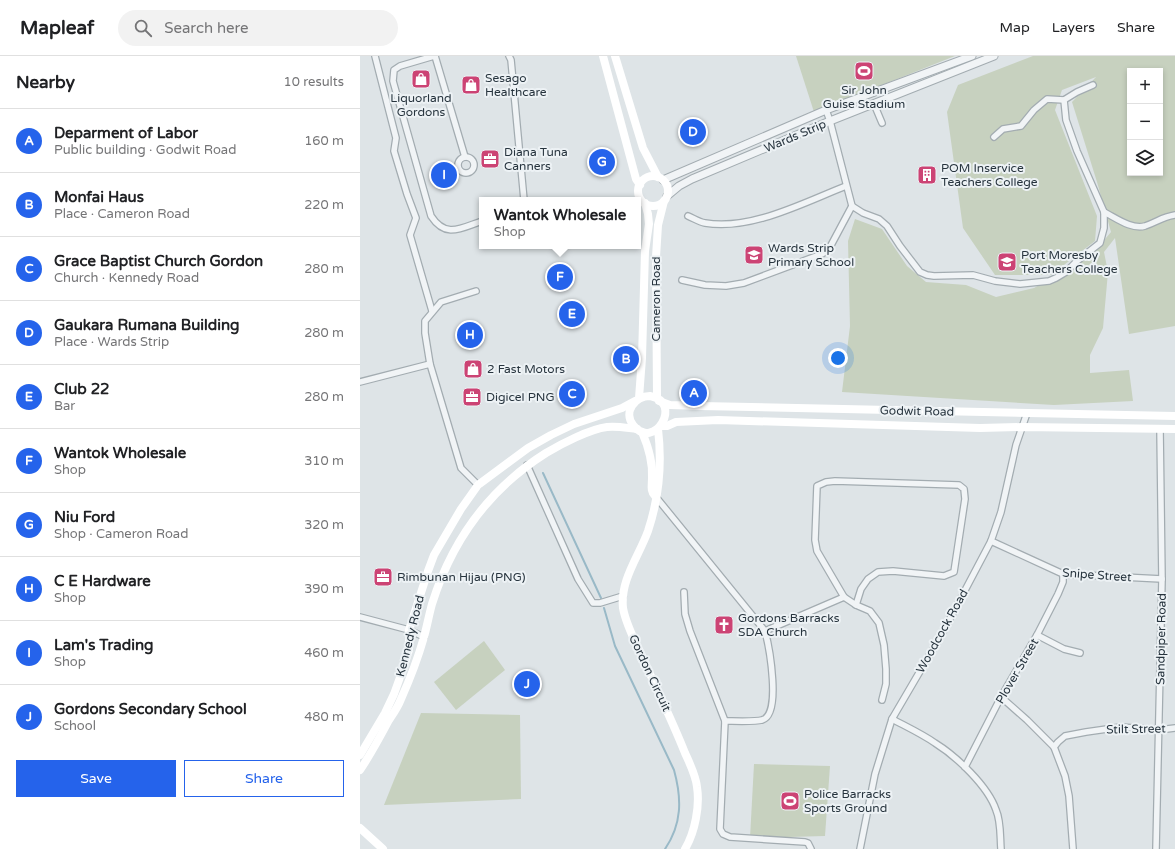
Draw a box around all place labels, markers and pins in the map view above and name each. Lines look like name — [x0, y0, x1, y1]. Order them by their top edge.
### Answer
sports icon: Sir John Guise Stadium — [853, 60, 875, 82]
shop icon: Liquorland Gordons — [410, 68, 432, 90]
place label: Sesago Healthcare — [485, 71, 547, 99]
shop icon: Sesago Healthcare — [460, 74, 482, 96]
place label: Sir John Guise Stadium — [823, 83, 905, 111]
place label: Liquorland Gordons — [390, 91, 452, 119]
pin: D — [680, 117, 706, 147]
place label: Diana Tuna Canners — [504, 145, 568, 173]
pin: G — [589, 147, 615, 177]
office icon: Diana Tuna Canners — [479, 148, 501, 170]
pin: I — [431, 160, 457, 190]
place label: POM Inservice Teachers College — [941, 161, 1038, 189]
building icon: POM Inservice Teachers College — [916, 164, 938, 186]
place label: Wards Strip Primary School — [768, 241, 854, 269]
school or university icon: Wards Strip Primary School — [743, 244, 765, 266]
place label: Port Moresby Teachers College — [1021, 248, 1118, 276]
school or university icon: Port Moresby Teachers College — [996, 251, 1018, 273]
pin: F — [547, 262, 573, 292]
pin: E — [559, 299, 585, 329]
pin: H — [457, 320, 483, 350]
pin: B — [613, 344, 639, 374]
shop icon: 2 Fast Motors — [462, 358, 484, 380]
place label: 2 Fast Motors — [487, 362, 565, 376]
pin: A — [681, 378, 707, 408]
pin: C — [559, 379, 585, 409]
office icon: Digicel PNG — [461, 386, 483, 408]
place label: Digicel PNG — [486, 390, 554, 404]
office icon: Rimbunan Hijau (PNG) — [372, 566, 394, 588]
place label: Rimbunan Hijau (PNG) — [397, 570, 526, 584]
place label: Gordons Barracks SDA Church — [738, 611, 840, 639]
church icon: Gordons Barracks SDA Church — [713, 614, 735, 636]
pin: J — [514, 669, 540, 699]
place label: Police Barracks Sports Ground — [804, 787, 891, 815]
sports icon: Police Barracks Sports Ground — [779, 790, 801, 812]

